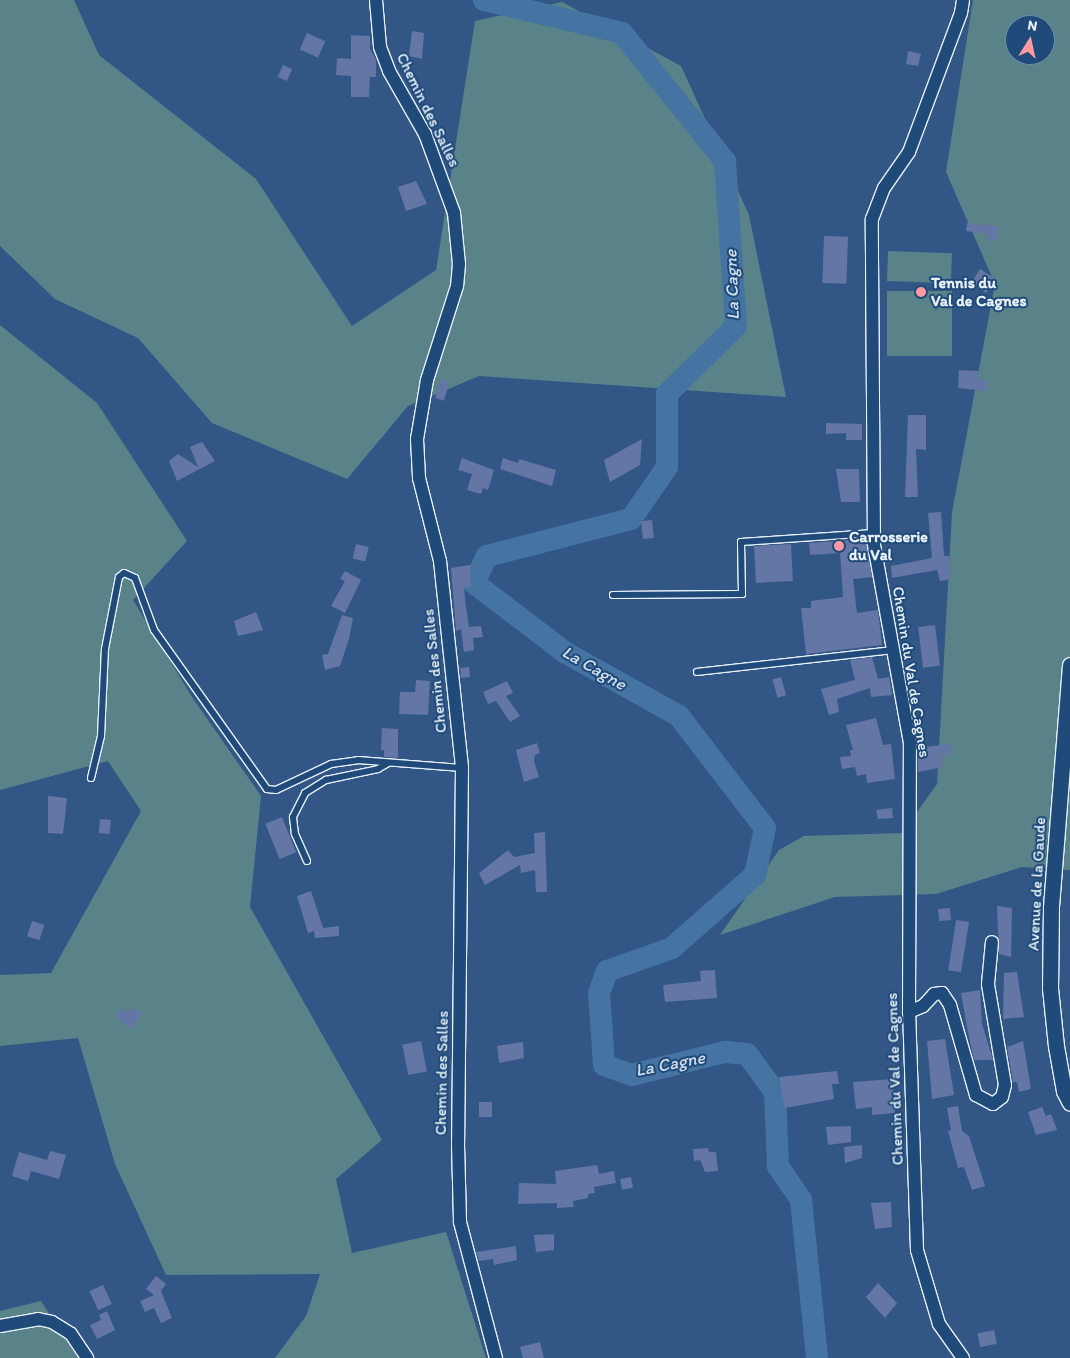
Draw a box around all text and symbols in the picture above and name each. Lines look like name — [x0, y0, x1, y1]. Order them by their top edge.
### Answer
north arrow — [1005, 15, 1055, 65]
text: N — [1026, 17, 1039, 35]
street label: Chemin des Salles — [392, 50, 464, 170]
water label: La Cagne — [720, 249, 744, 321]
place label: Tennis du Val de Cagnes — [931, 273, 1026, 311]
marker: Tennis du Val de Cagnes — [915, 286, 927, 298]
place label: Carrosserie du Val — [849, 527, 928, 565]
marker: Carrosserie du Val — [833, 540, 845, 552]
street label: Chemin du Val de Cagnes — [888, 585, 934, 759]
street label: Chemin des Salles — [419, 608, 451, 734]
water label: La Cagne — [558, 641, 630, 695]
street label: Avenue de la Gaude — [1024, 816, 1050, 952]
street label: Chemin du Val de Cagnes — [882, 992, 908, 1166]
street label: Chemin des Salles — [431, 1011, 453, 1135]
water label: La Cagne — [633, 1047, 707, 1081]

